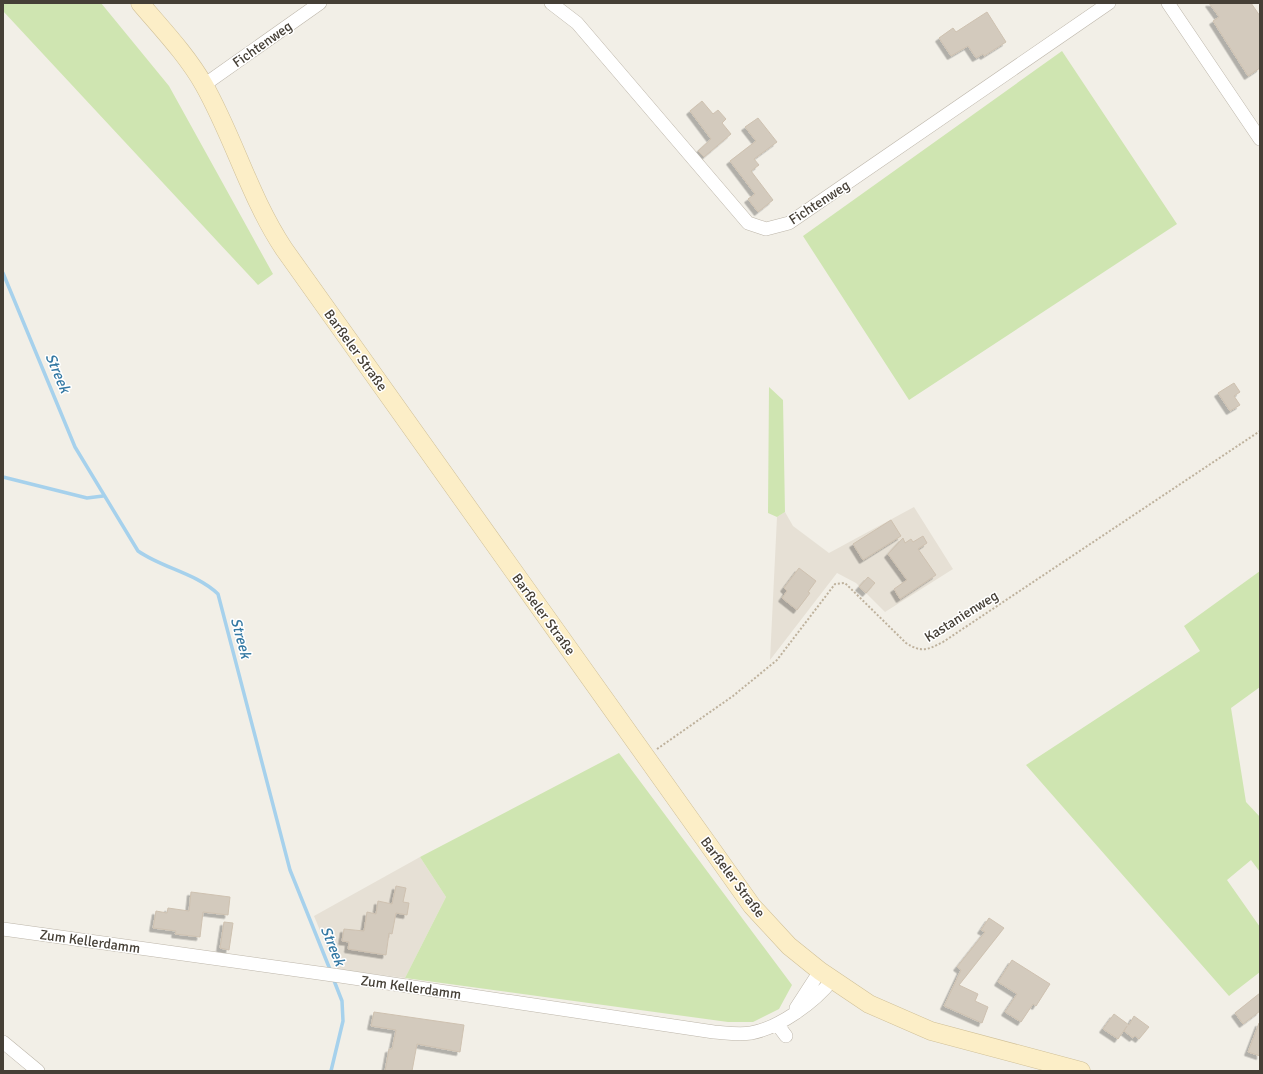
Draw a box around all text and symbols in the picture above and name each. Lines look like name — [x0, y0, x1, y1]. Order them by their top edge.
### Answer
street label: Fichtenweg — [229, 18, 295, 71]
street label: Fichtenweg — [786, 177, 853, 228]
street label: Barßeler Straße — [320, 306, 391, 394]
water label: Streek — [42, 350, 75, 397]
street label: Barßeler Straße — [508, 570, 579, 658]
street label: Kastanienweg — [921, 587, 1001, 646]
water label: Streek — [227, 616, 255, 662]
street label: Barßeler Straße — [697, 834, 769, 921]
water label: Streek — [317, 923, 350, 970]
street label: Zum Kellerdamm — [39, 926, 141, 957]
street label: Zum Kellerdamm — [360, 972, 462, 1003]

